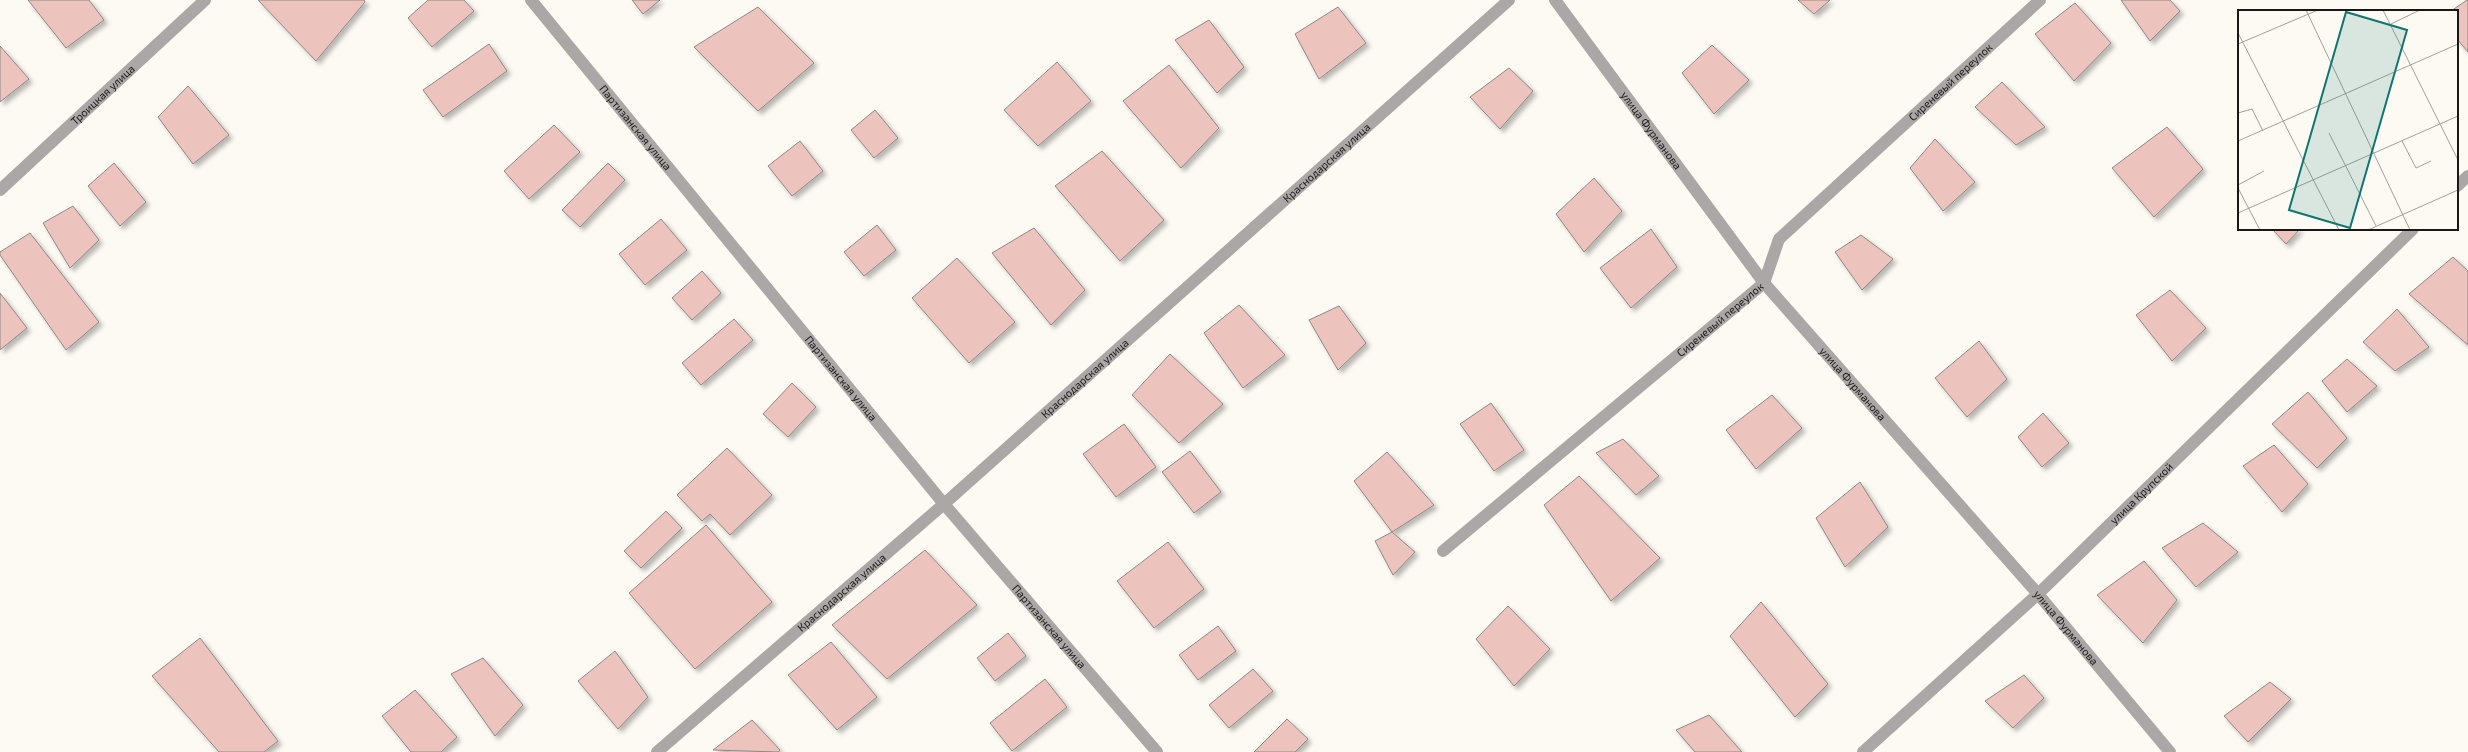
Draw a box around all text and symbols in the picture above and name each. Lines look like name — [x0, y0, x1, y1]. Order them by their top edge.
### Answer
inset map — [2238, 10, 2458, 230]
street label: Сиреневый переулок — [1905, 40, 1995, 123]
street label: Троицкая улица — [68, 62, 137, 127]
street label: Партизанская улица — [597, 82, 675, 173]
street label: улица Фурманова — [1618, 88, 1685, 172]
street label: Краснодарская улица — [1280, 120, 1373, 205]
street label: Сиреневый переулок — [1674, 279, 1766, 359]
street label: Партизанская улица — [803, 333, 880, 423]
street label: Краснодарская улица — [1038, 336, 1131, 420]
street label: улица Фурманова — [1816, 344, 1889, 423]
street label: улица Крупской — [2107, 460, 2175, 527]
street label: Краснодарская улица — [794, 550, 888, 634]
street label: Партизанская улица — [1010, 582, 1089, 671]
street label: улица Фурманова — [2031, 587, 2101, 667]

